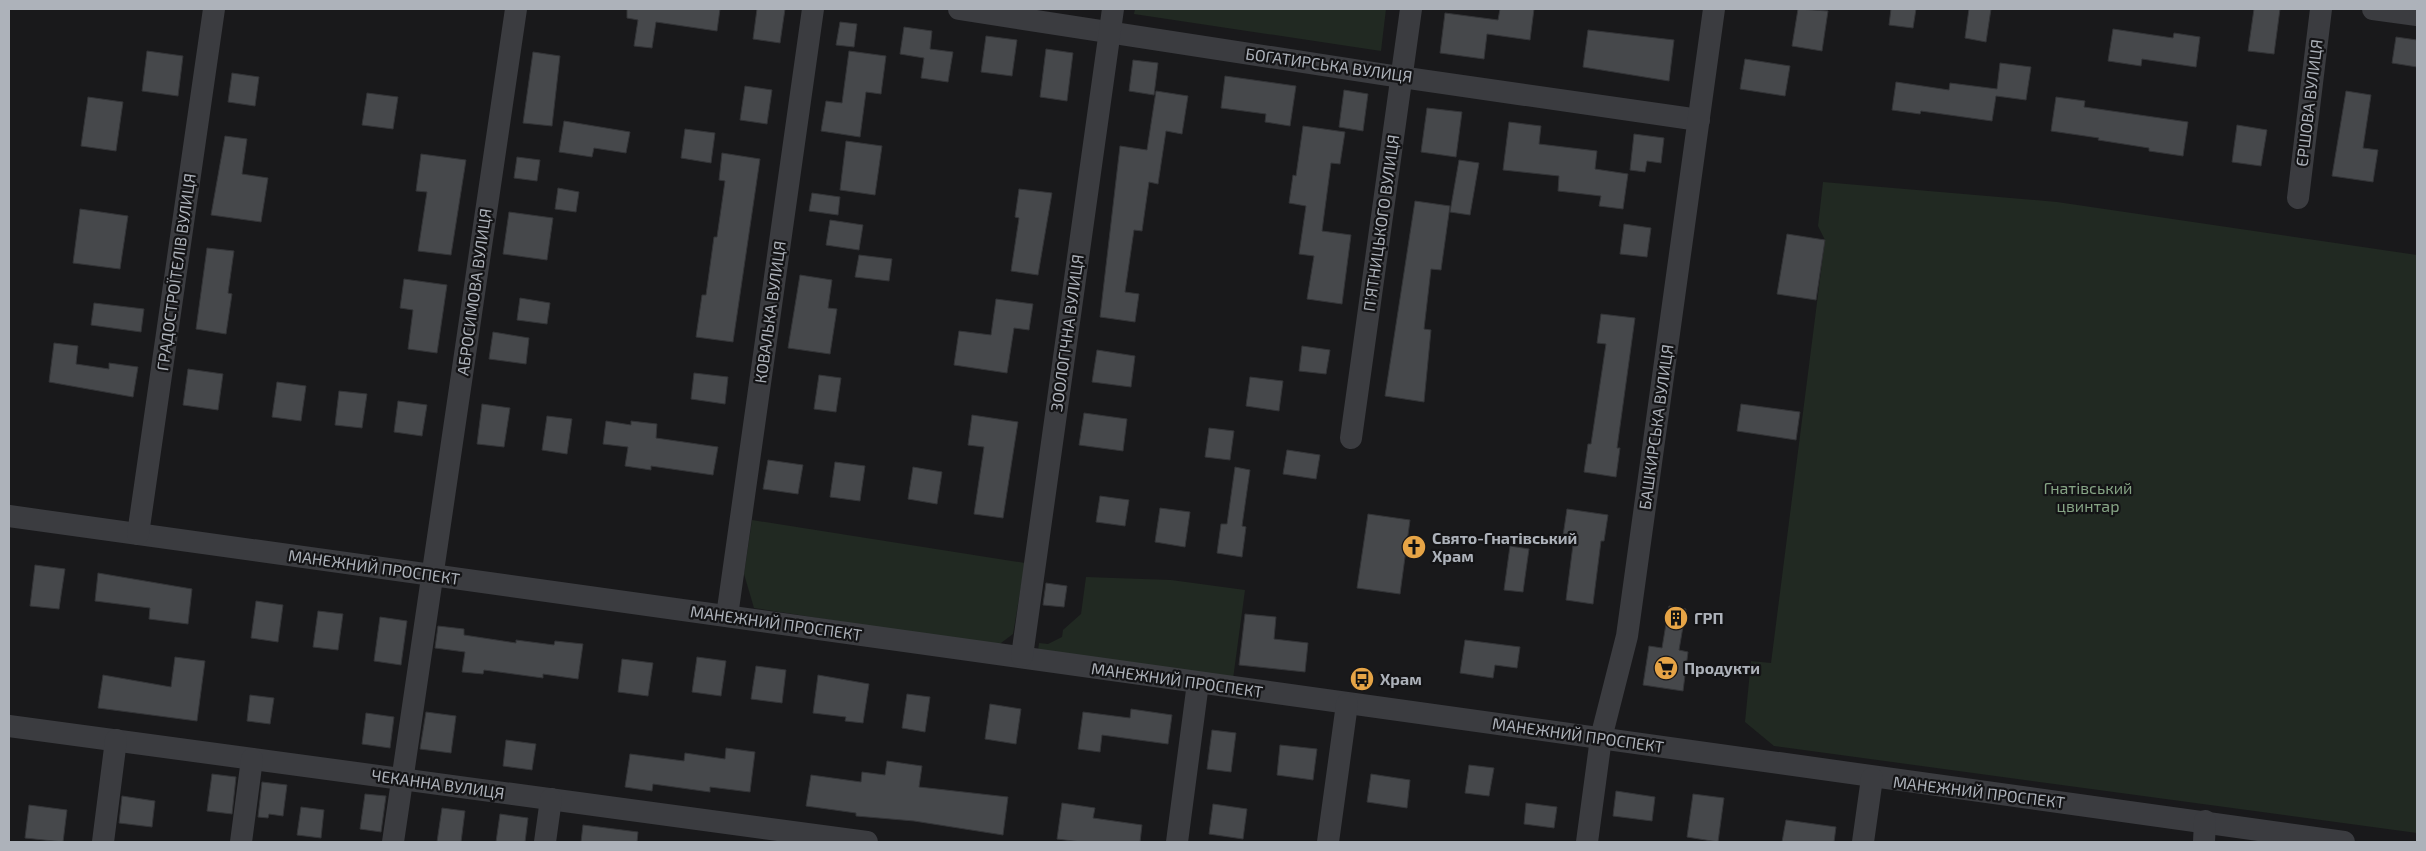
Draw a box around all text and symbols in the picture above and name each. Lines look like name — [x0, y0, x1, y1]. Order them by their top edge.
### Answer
street label: ЄРШОВА ВУЛИЦЯ — [2291, 38, 2326, 168]
street label: БОГАТИРСЬКА ВУЛИЦЯ — [1244, 43, 1414, 86]
street label: П’ЯТНИЦЬКОГО ВУЛИЦЯ — [1359, 133, 1402, 313]
street label: ГРАДОСТРОЇТЕЛIВ ВУЛИЦЯ — [152, 172, 199, 372]
street label: АБРОСИМОВА ВУЛИЦЯ — [452, 207, 495, 377]
street label: КОВАЛЬКА ВУЛИЦЯ — [750, 239, 789, 384]
street label: ЗООЛОГІЧНА ВУЛИЦЯ — [1046, 253, 1087, 413]
street label: БАШКИРСЬКА ВУЛИЦЯ — [1634, 343, 1677, 511]
park label: Гнатівський цвинтар — [2043, 478, 2133, 515]
place label: Свято-Гнатівський Храм — [1432, 528, 1577, 565]
church icon: Свято-Гнатівський Храм — [1401, 534, 1427, 560]
street label: МАНЕЖНИЙ ПРОСПЕКТ — [287, 545, 461, 588]
street label: МАНЕЖНИЙ ПРОСПЕКТ — [689, 601, 863, 644]
building icon: ГРП — [1663, 605, 1689, 631]
place label: ГРП — [1694, 608, 1724, 627]
supermarket icon: Продукти — [1653, 655, 1679, 681]
street label: МАНЕЖНИЙ ПРОСПЕКТ — [1090, 658, 1264, 701]
place label: Продукти — [1684, 658, 1760, 677]
bus stop icon: Храм — [1349, 666, 1375, 692]
place label: Храм — [1380, 669, 1422, 688]
street label: МАНЕЖНИЙ ПРОСПЕКТ — [1491, 713, 1665, 756]
street label: ЧЕКАННА ВУЛИЦЯ — [370, 765, 506, 802]
street label: МАНЕЖНИЙ ПРОСПЕКТ — [1892, 772, 2066, 811]

